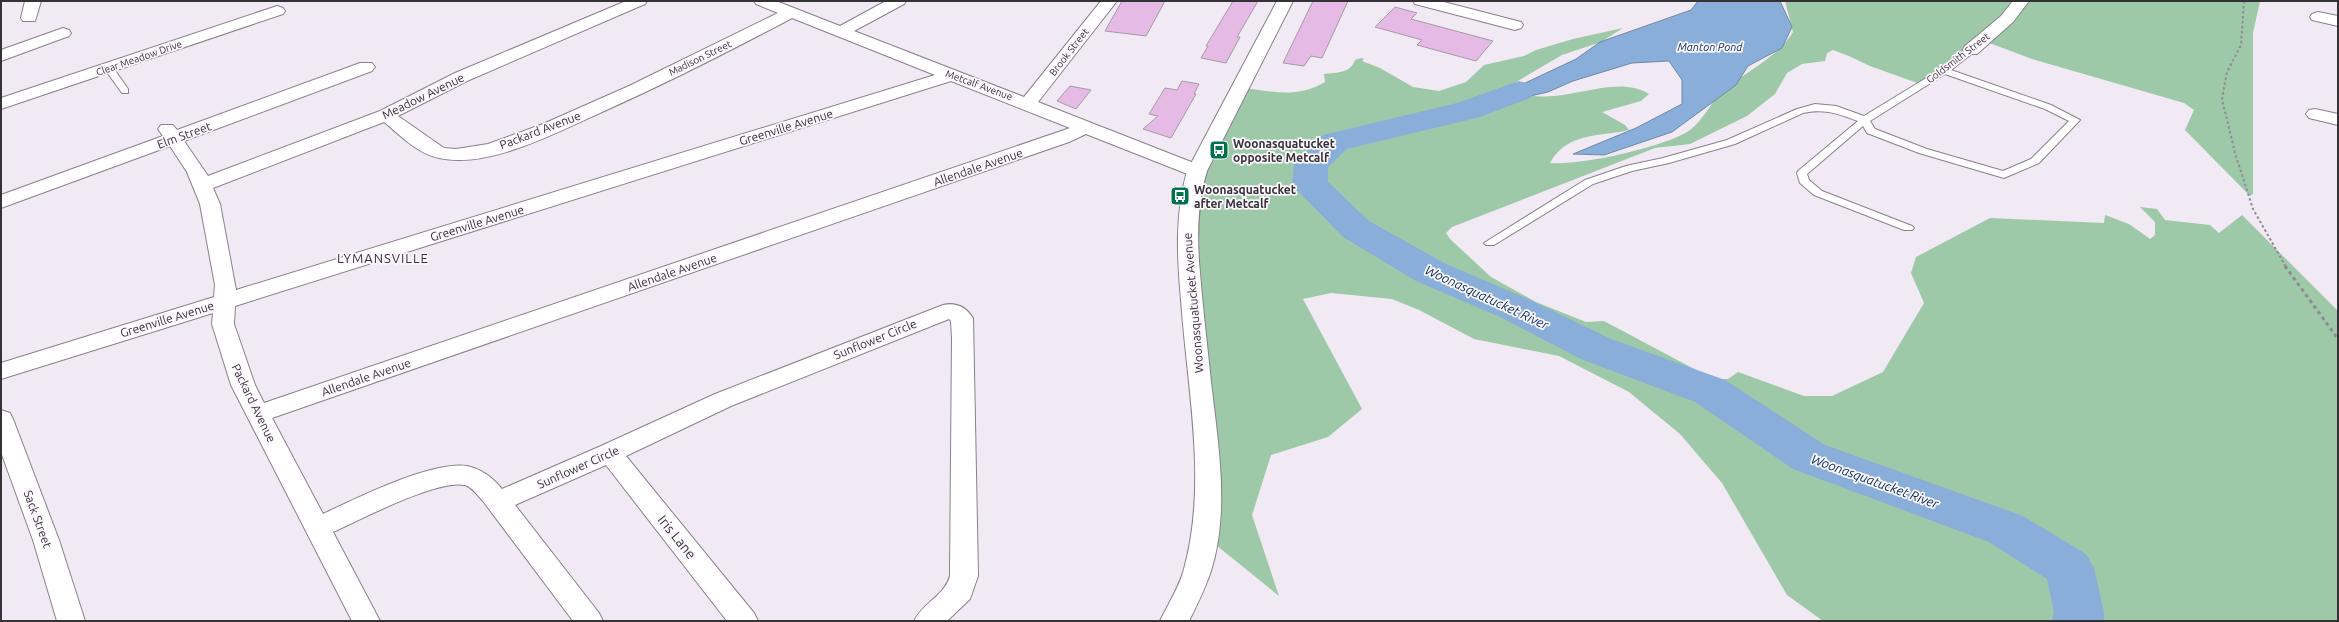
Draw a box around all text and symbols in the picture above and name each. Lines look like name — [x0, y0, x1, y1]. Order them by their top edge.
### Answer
street label: Brook Street — [1047, 26, 1091, 78]
street label: Goldsmith Street — [1924, 31, 1992, 85]
street label: Clear Meadow Drive — [95, 38, 183, 78]
street label: Madison Street — [667, 38, 733, 78]
water label: Manton Pond — [1678, 41, 1743, 53]
street label: Metcalf Avenue — [944, 68, 1014, 102]
street label: Meadow Avenue — [380, 70, 466, 122]
street label: Greenville Avenue — [738, 107, 834, 147]
street label: Packard Avenue — [498, 109, 582, 151]
street label: Elm Street — [155, 119, 213, 151]
place label: Woonasquatucket opposite Metcalf — [1233, 137, 1335, 164]
bus stop icon: Woonasquatucket opposite Metcalf — [1208, 139, 1230, 161]
street label: Allendale Avenue — [932, 146, 1024, 188]
place label: Woonasquatucket after Metcalf — [1194, 183, 1296, 210]
bus stop icon: Woonasquatucket after Metcalf — [1169, 185, 1191, 207]
street label: Greenville Avenue — [429, 203, 525, 243]
street label: Woonasquatucket Avenue — [1180, 232, 1206, 374]
district label: LYMANSVILLE — [337, 251, 429, 265]
street label: Allendale Avenue — [626, 251, 718, 293]
water label: Woonasquatucket River — [1423, 262, 1552, 332]
street label: Greenville Avenue — [119, 299, 215, 339]
street label: Sunflower Circle — [832, 316, 918, 362]
street label: Allendale Avenue — [320, 356, 412, 398]
street label: Packard Avenue — [229, 362, 279, 444]
street label: Sunflower Circle — [535, 443, 621, 491]
water label: Woonasquatucket River — [1809, 451, 1942, 511]
street label: Sack Street — [22, 488, 55, 550]
street label: Iris Lane — [655, 512, 699, 562]

